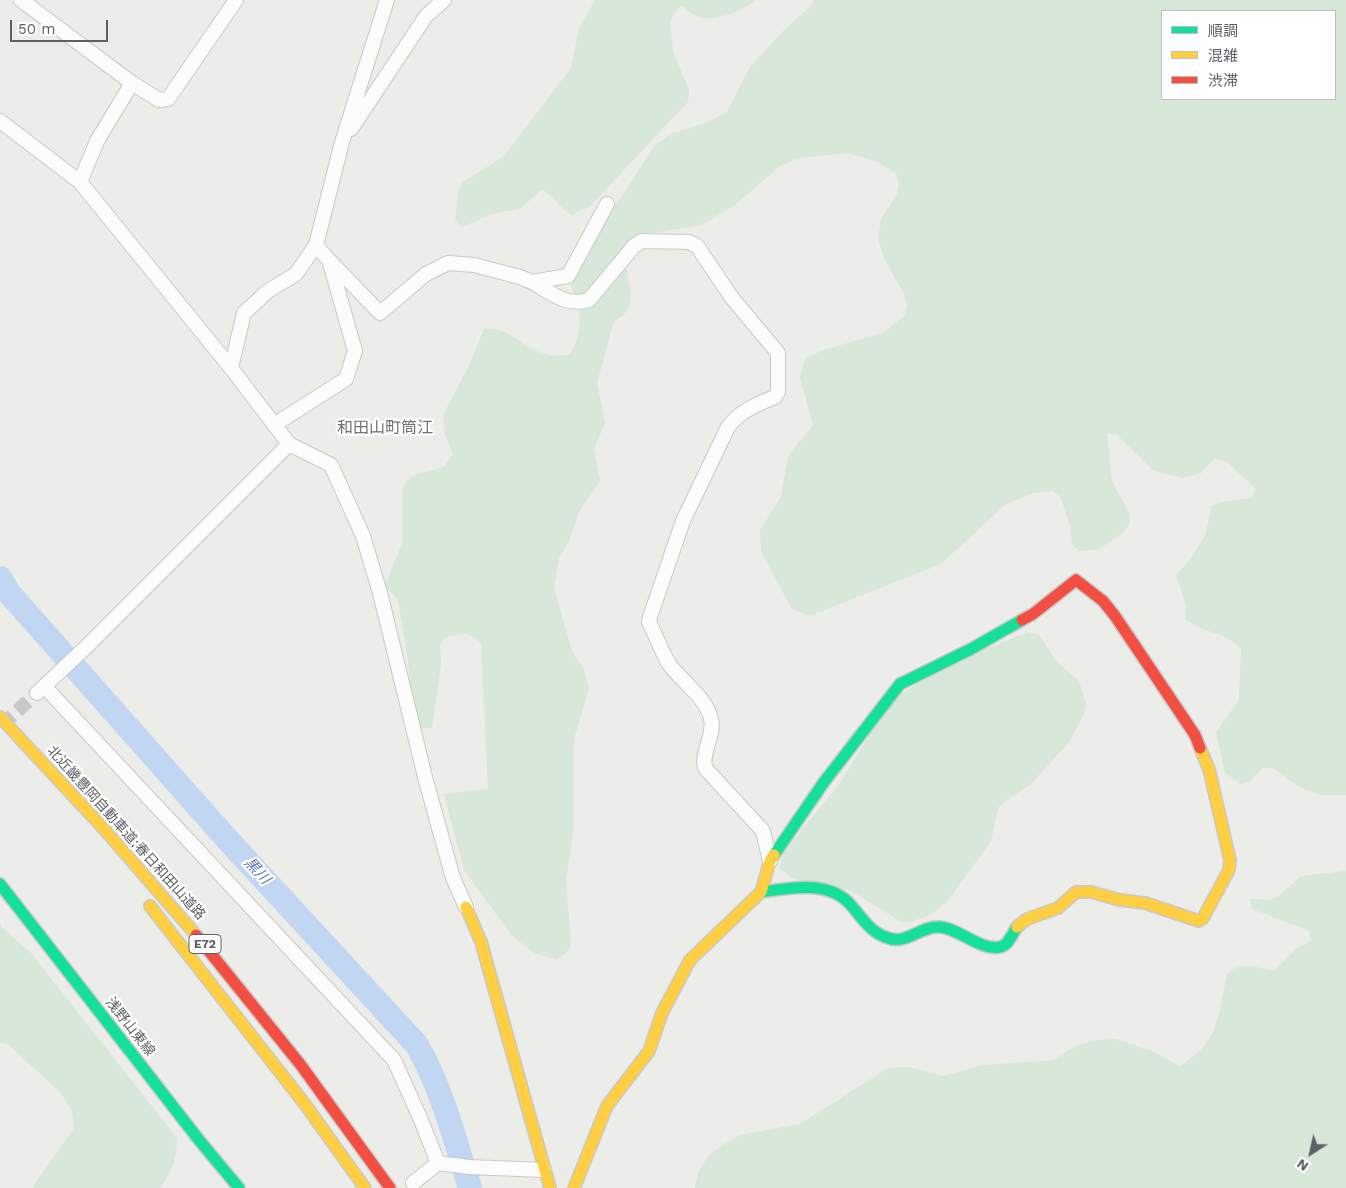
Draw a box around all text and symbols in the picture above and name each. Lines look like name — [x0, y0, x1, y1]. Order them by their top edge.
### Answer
scale bar — [12, 10, 110, 42]
legend — [1161, 10, 1336, 100]
text: 50 m — [18, 20, 55, 38]
text: 順調 — [1208, 22, 1238, 40]
text: 混雑 — [1208, 47, 1238, 65]
text: 渋滞 — [1208, 72, 1238, 90]
district label: 和田山町筒江 — [337, 418, 433, 438]
street label: 北近畿豊岡自動車道;春日和田山道路 — [43, 743, 209, 923]
water label: 黒川 — [240, 854, 274, 888]
road number: E72 — [189, 934, 221, 954]
street label: 浅野山東線 — [102, 994, 158, 1060]
north arrow — [1286, 1128, 1336, 1178]
text: N — [1294, 1156, 1311, 1175]

